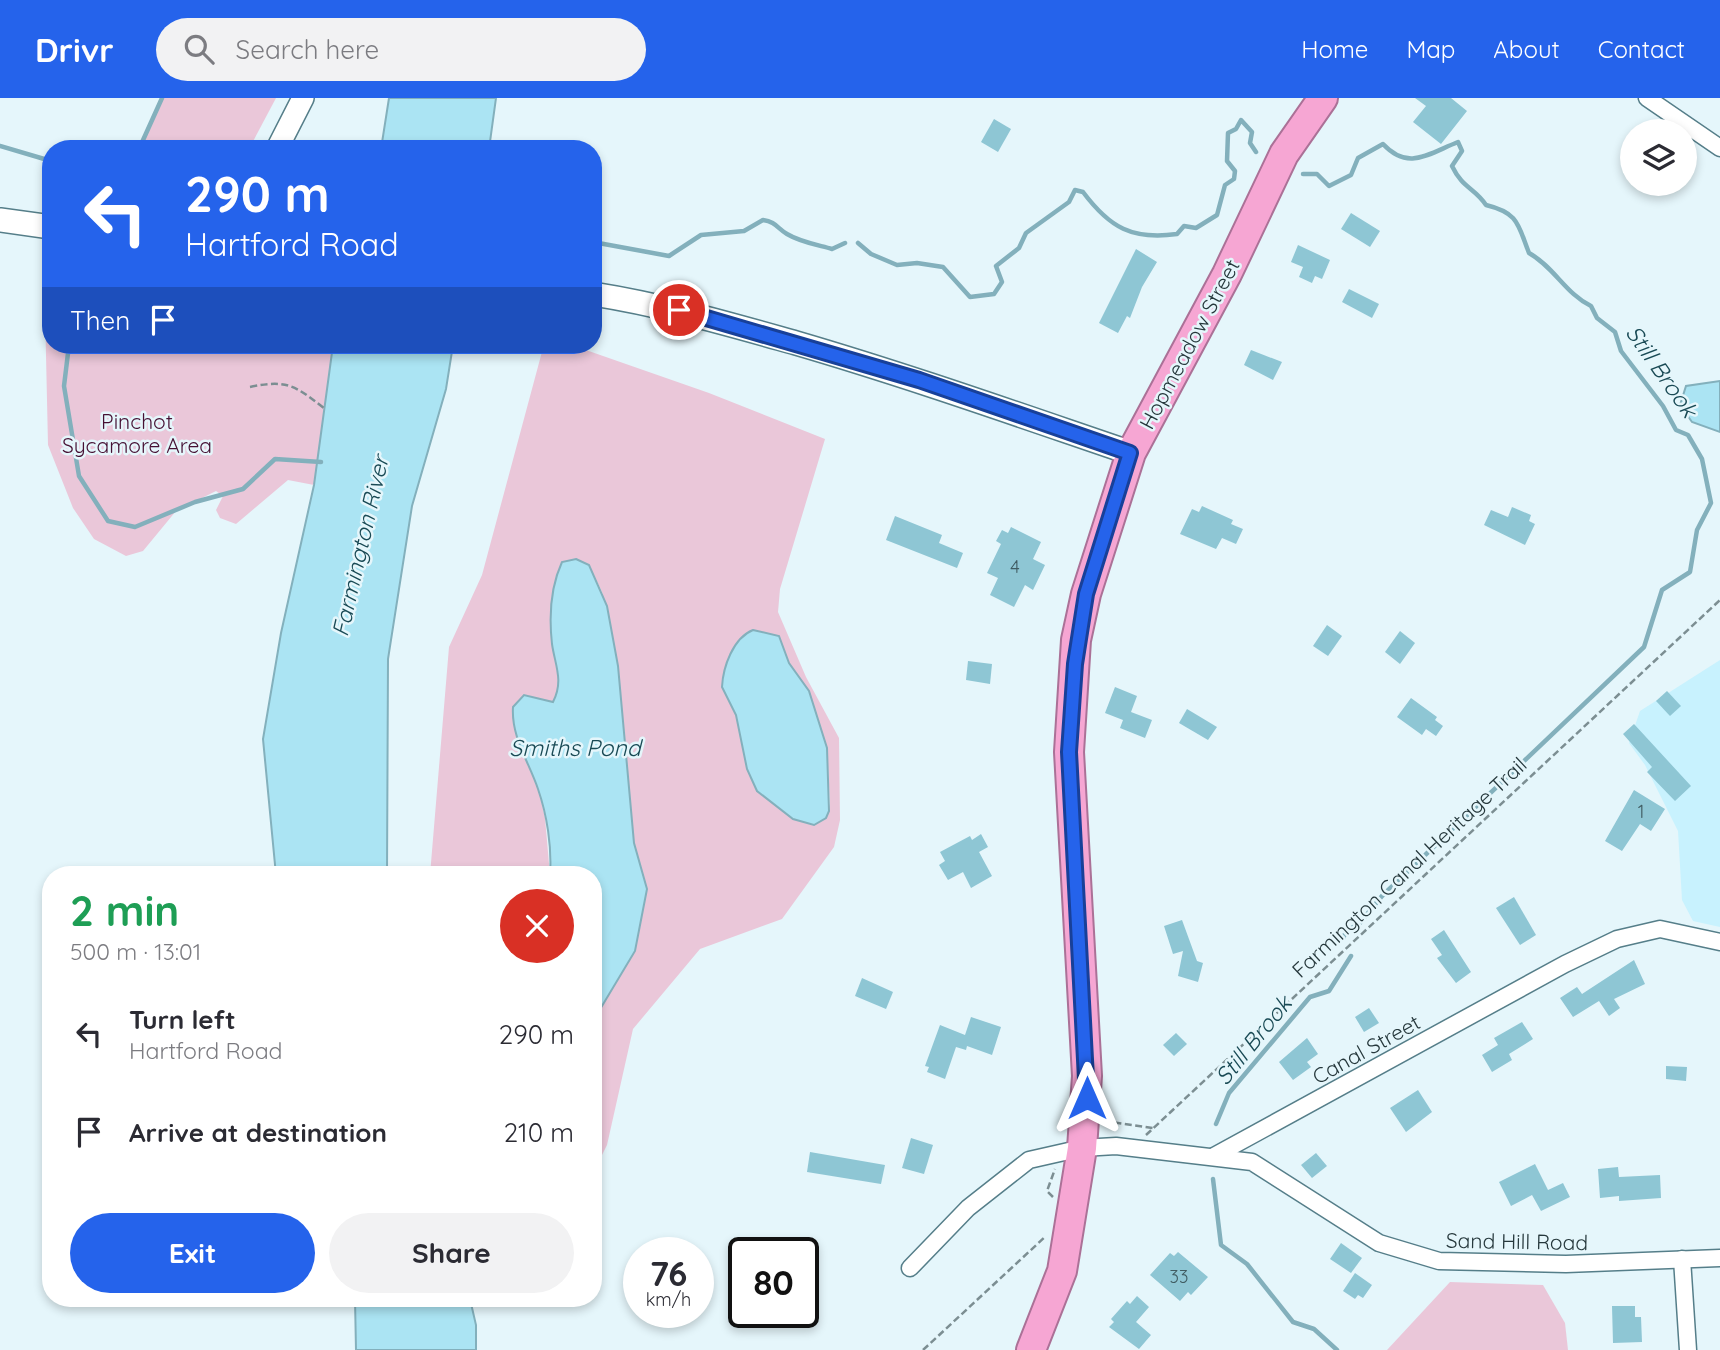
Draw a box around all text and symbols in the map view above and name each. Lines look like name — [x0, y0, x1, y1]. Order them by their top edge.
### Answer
search box — [156, 18, 646, 81]
text: Drivr — [35, 29, 114, 70]
icon: search — [180, 30, 218, 68]
text: Search here — [236, 33, 379, 66]
text: Home — [1301, 34, 1368, 64]
text: Map — [1406, 34, 1455, 64]
text: About — [1493, 34, 1560, 64]
text: Contact — [1598, 34, 1685, 64]
map controls — [1620, 119, 1697, 196]
button: layers — [1620, 119, 1697, 196]
text: 290 m — [185, 163, 330, 224]
icon: left — [70, 168, 161, 259]
text: Hartford Road — [185, 224, 399, 264]
street label: Hopmeadow Street — [1133, 255, 1245, 433]
pin — [649, 280, 709, 340]
icon: arrive — [660, 291, 698, 329]
icon: arrive — [144, 301, 182, 339]
text: Then — [70, 304, 130, 337]
water label: Still Brook — [1620, 319, 1705, 424]
park label: Pinchot Sycamore Area — [62, 408, 212, 458]
water label: Farmington River — [325, 450, 396, 639]
house number: 4 — [1010, 555, 1020, 578]
water label: Smiths Pond — [509, 733, 644, 762]
street label: Farmington Canal Heritage Trail — [1286, 751, 1532, 983]
house number: 1 — [1638, 800, 1644, 823]
text: 2 min — [70, 884, 179, 937]
button: close — [500, 889, 574, 963]
text: 500 m · 13:01 — [70, 937, 201, 966]
water label: Still Brook — [1208, 988, 1299, 1090]
text: Turn left — [129, 1003, 236, 1036]
street label: Canal Street — [1308, 1009, 1424, 1089]
icon: left — [70, 1015, 108, 1053]
text: 290 m — [499, 1018, 574, 1051]
text: Hartford Road — [129, 1036, 283, 1065]
position arrow — [1050, 1061, 1124, 1135]
icon: arrive — [70, 1113, 108, 1151]
text: Arrive at destination — [129, 1116, 387, 1149]
text: 210 m — [504, 1116, 574, 1149]
button: Exit — [70, 1213, 315, 1293]
button: Share — [329, 1213, 574, 1293]
street label: Sand Hill Road — [1446, 1227, 1588, 1255]
speed limit sign: 80 — [728, 1237, 819, 1328]
text: 76 — [650, 1251, 687, 1295]
house number: 33 — [1170, 1265, 1188, 1288]
text: km/h — [646, 1288, 691, 1311]

